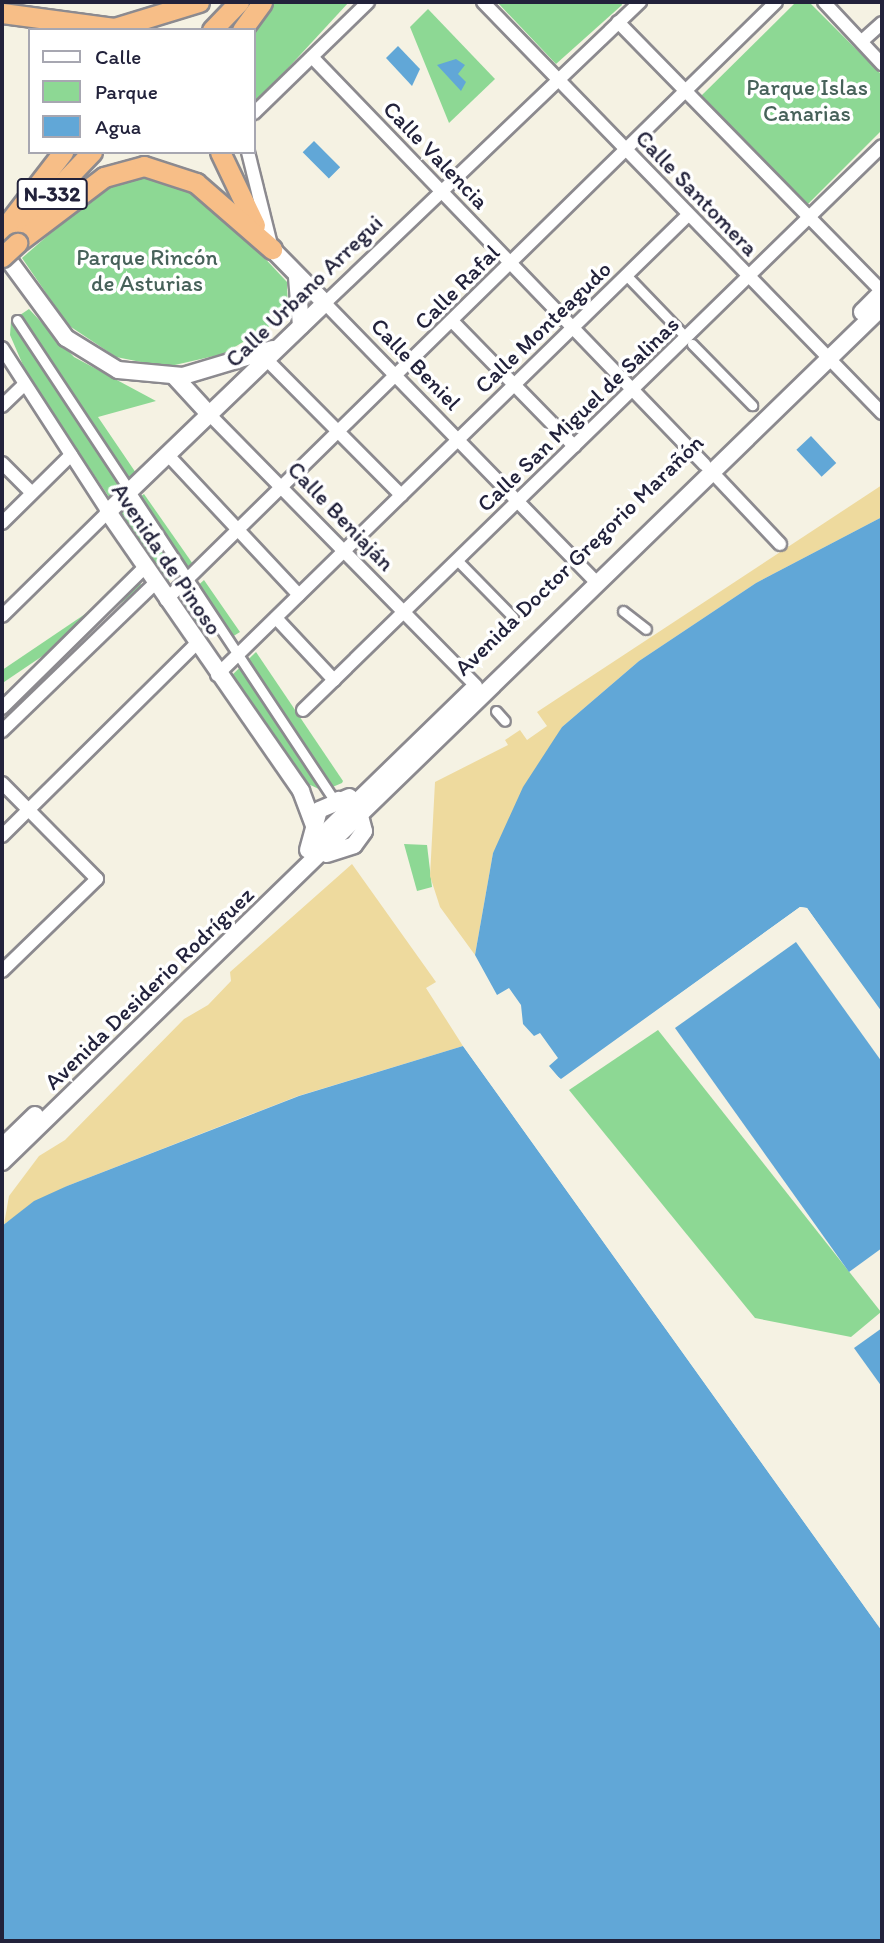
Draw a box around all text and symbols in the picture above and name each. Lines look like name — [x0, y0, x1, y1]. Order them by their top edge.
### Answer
legend — [28, 28, 256, 154]
text: Calle — [95, 44, 141, 69]
park label: Parque Islas Canarias — [746, 73, 868, 127]
text: Parque — [95, 79, 158, 104]
street label: Calle Valencia — [378, 95, 494, 215]
text: Agua — [95, 114, 141, 139]
street label: Calle Santomera — [630, 124, 764, 262]
road number: N-332 — [15, 176, 89, 212]
street label: Calle Urbano Arregui — [220, 209, 388, 373]
street label: Calle Rafal — [409, 239, 505, 335]
park label: Parque Rincón de Asturias — [76, 243, 218, 297]
street label: Calle Monteagudo — [469, 255, 617, 399]
street label: Calle San Miguel de Salinas — [471, 310, 685, 518]
street label: Calle Beniel — [365, 312, 467, 416]
street label: Avenida Doctor Gregorio Marañón — [449, 429, 709, 681]
street label: Calle Beniaján — [281, 455, 401, 577]
street label: Avenida de Pinoso — [106, 477, 228, 641]
street label: Avenida Desiderio Rodríguez — [39, 881, 259, 1095]

